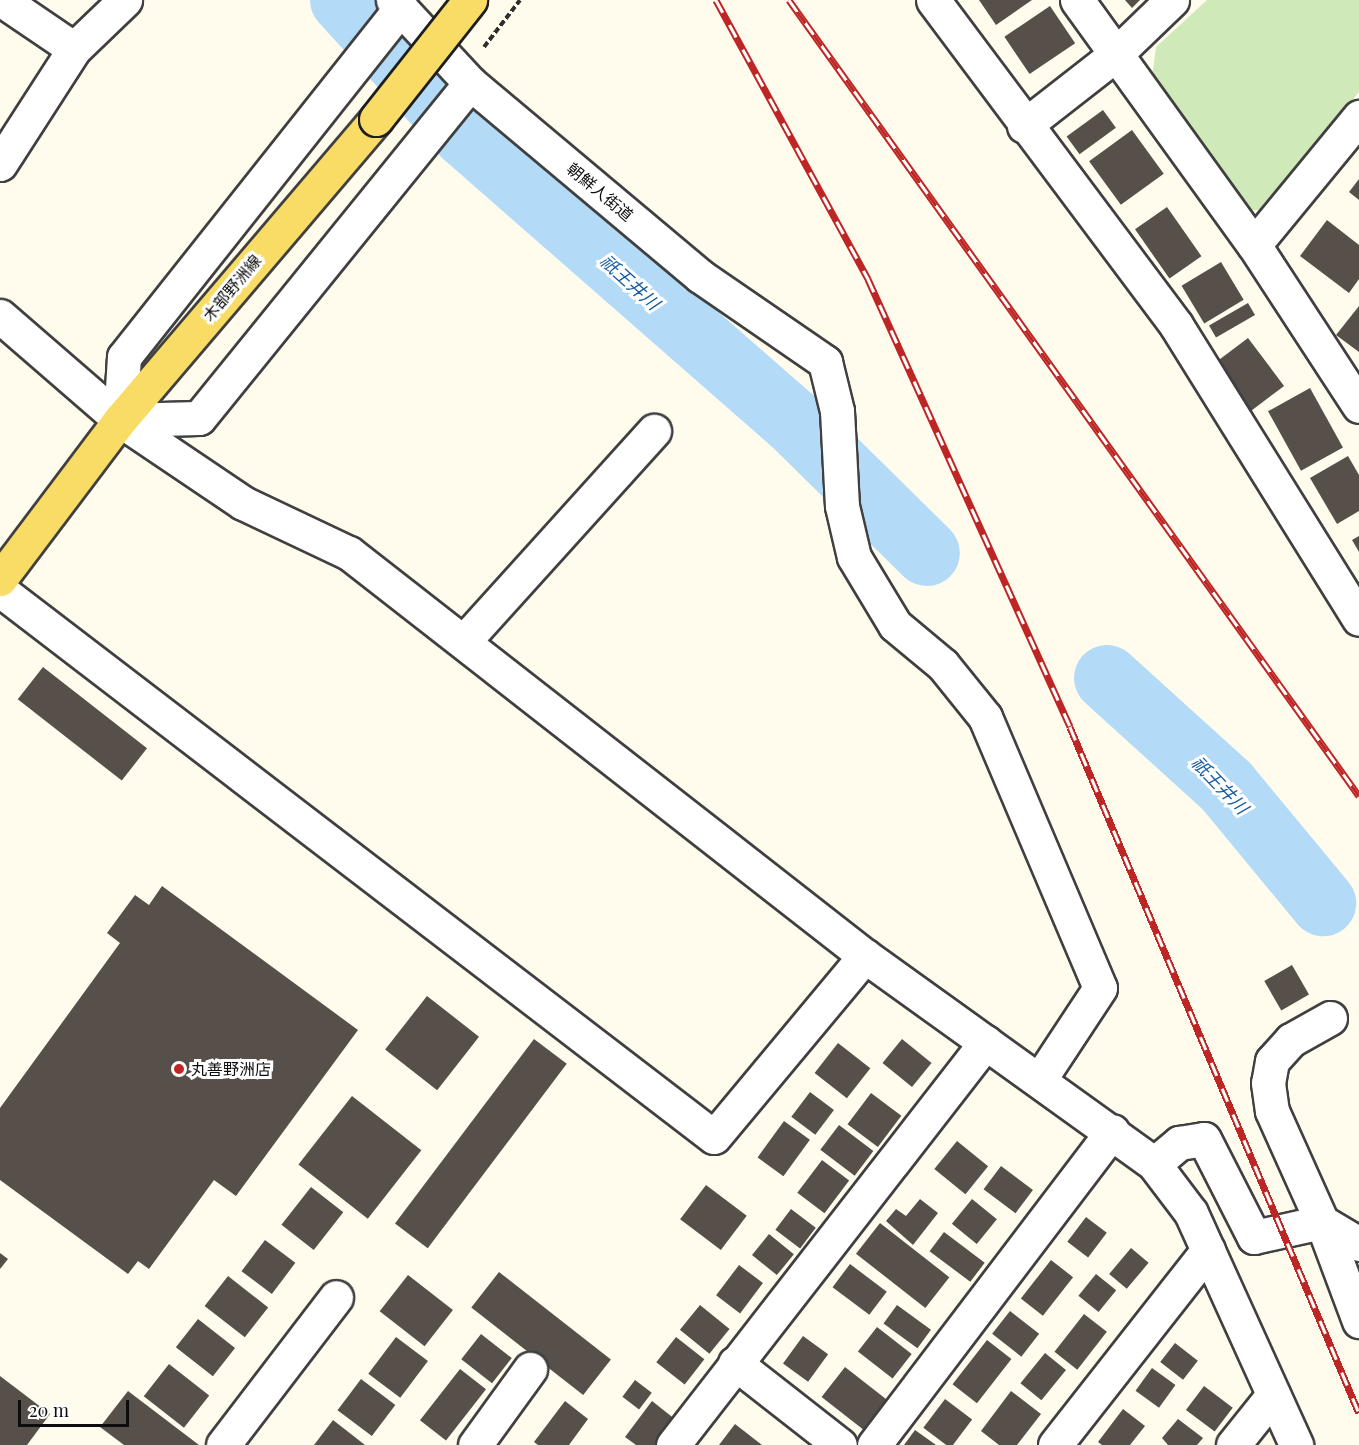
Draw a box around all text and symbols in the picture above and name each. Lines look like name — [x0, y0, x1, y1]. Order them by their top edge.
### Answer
street label: 朝鮮人街道 — [563, 159, 637, 225]
water label: 祇王井川 — [596, 250, 664, 314]
street label: 木部野洲線 — [199, 251, 265, 325]
water label: 祇王井川 — [1187, 752, 1253, 818]
place label: 丸善野洲店 — [191, 1059, 271, 1079]
marker: 丸善野洲店 — [172, 1062, 186, 1076]
scale bar — [21, 1388, 132, 1426]
text: 20 m — [29, 1398, 69, 1422]

